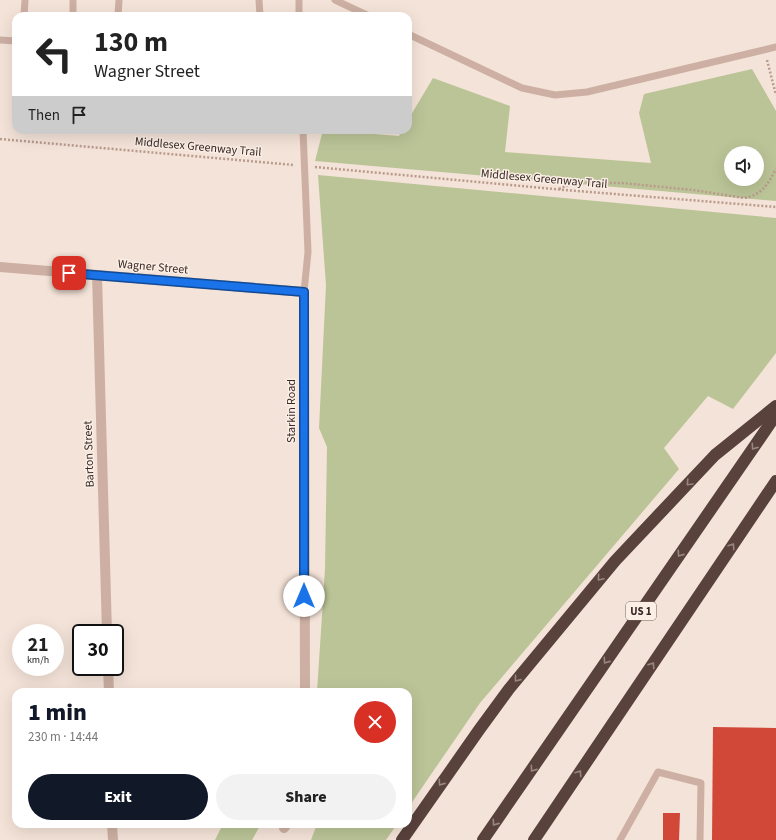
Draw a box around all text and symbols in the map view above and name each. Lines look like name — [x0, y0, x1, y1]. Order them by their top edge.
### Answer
text: 130 m — [94, 22, 168, 62]
icon: left — [28, 28, 80, 80]
text: Wagner Street — [94, 59, 200, 84]
icon: arrive — [68, 104, 90, 126]
text: Then — [28, 105, 60, 126]
street label: Middlesex Greenway Trail — [134, 133, 262, 161]
map controls — [724, 146, 764, 186]
button: sound — [724, 146, 764, 186]
street label: Middlesex Greenway Trail — [480, 165, 608, 193]
street label: Wagner Street — [117, 255, 189, 279]
pin — [52, 256, 86, 290]
icon: arrive — [58, 262, 80, 284]
street label: Starkin Road — [283, 379, 300, 443]
street label: Barton Street — [79, 420, 99, 488]
one-way arrow — [752, 443, 759, 450]
one-way arrow — [686, 478, 693, 486]
one-way arrow — [728, 543, 735, 550]
one-way arrow — [678, 550, 685, 557]
one-way arrow — [598, 574, 605, 581]
position arrow — [283, 575, 325, 617]
road number: US 1 — [626, 602, 656, 620]
speed limit sign: 30 — [72, 624, 124, 676]
text: 21 — [27, 631, 49, 659]
text: km/h — [27, 653, 49, 667]
one-way arrow — [604, 657, 611, 664]
one-way arrow — [647, 662, 655, 669]
one-way arrow — [515, 674, 522, 681]
text: 1 min — [28, 695, 87, 730]
button: close — [354, 701, 396, 743]
text: 230 m · 14:44 — [28, 728, 98, 746]
one-way arrow — [531, 764, 538, 771]
one-way arrow — [575, 770, 582, 777]
button: Exit — [28, 774, 208, 820]
button: Share — [216, 774, 396, 820]
one-way arrow — [439, 779, 446, 786]
one-way arrow — [492, 819, 500, 826]

